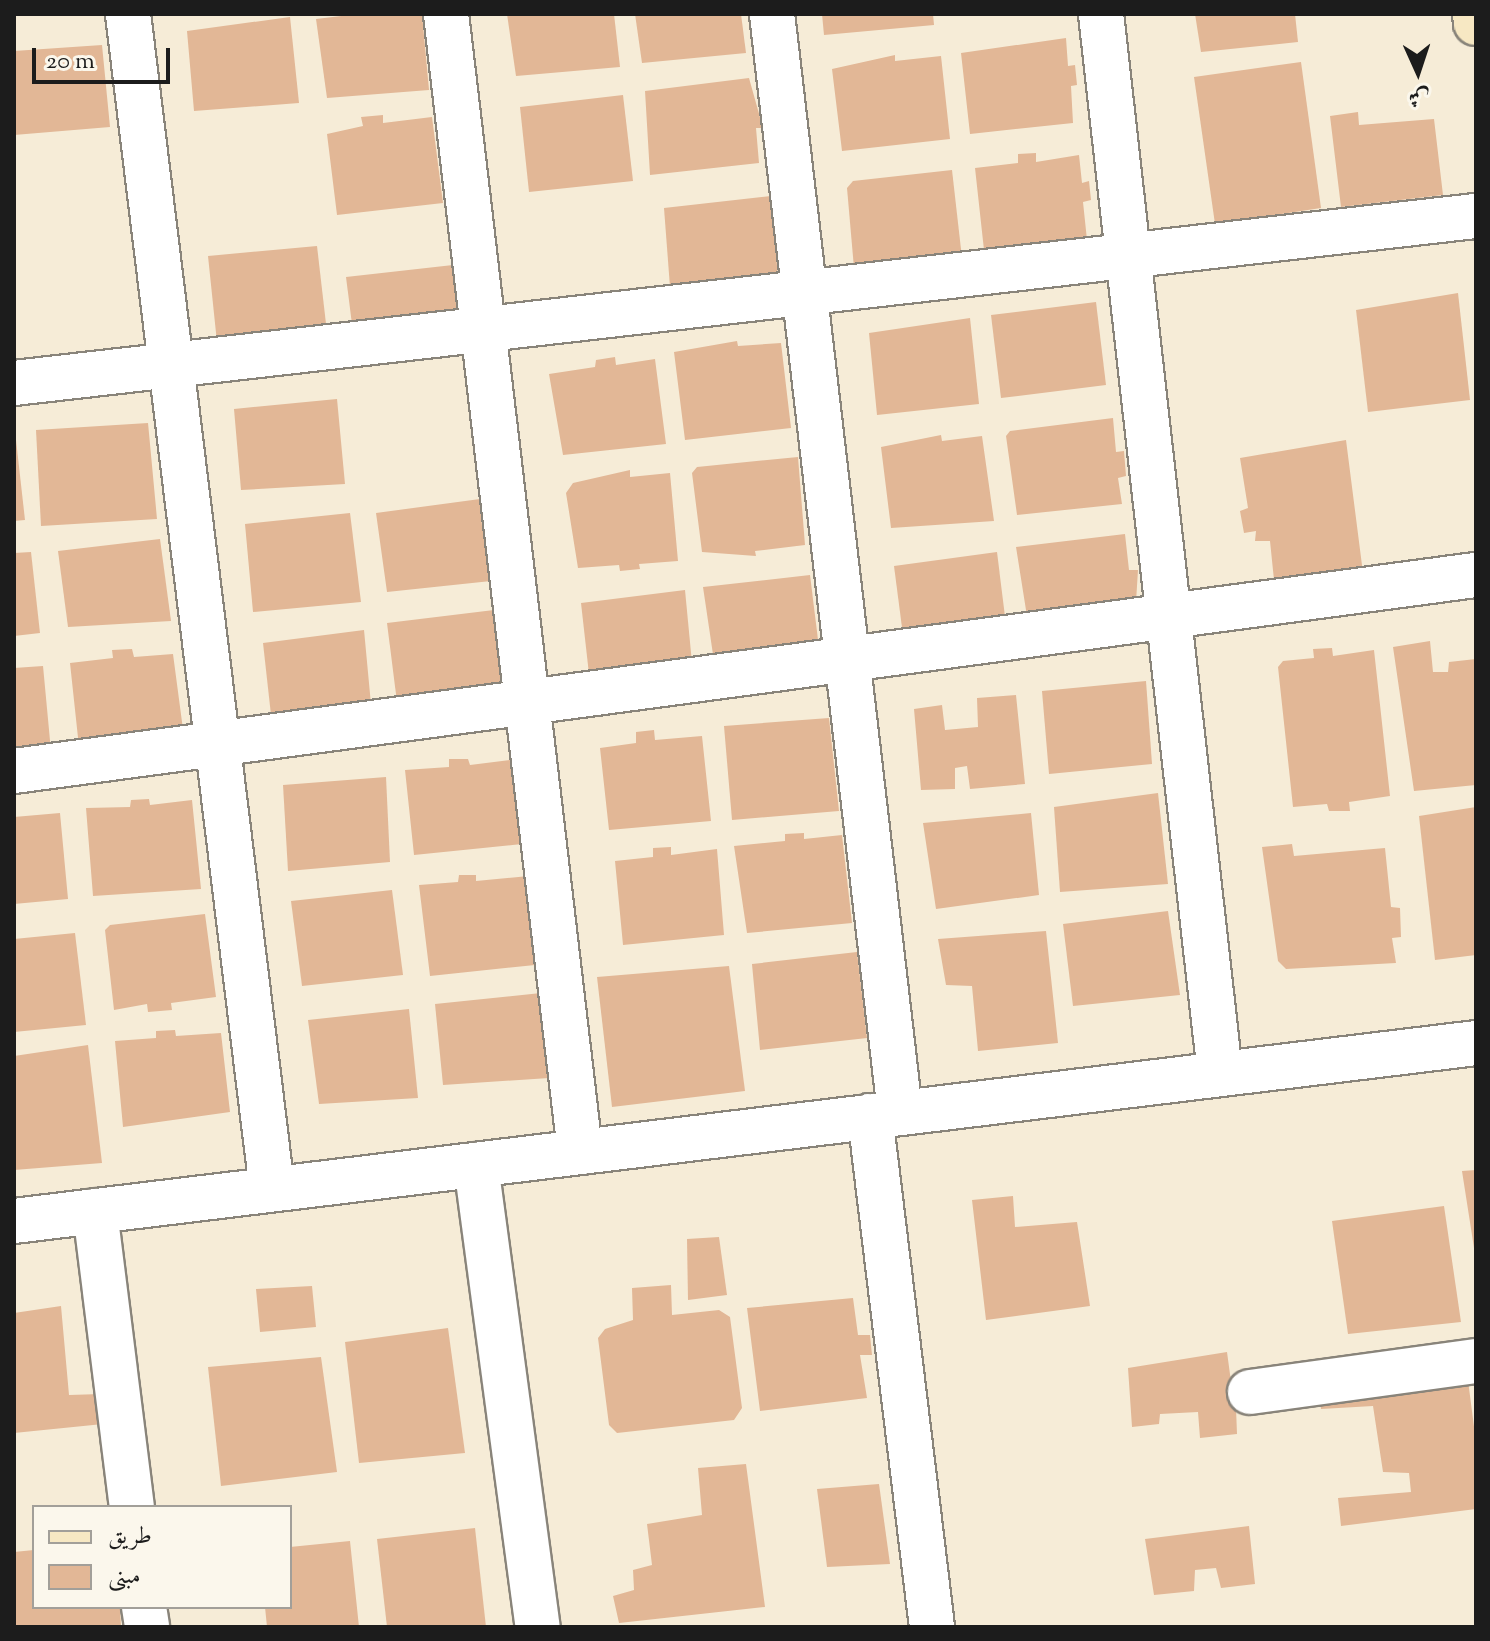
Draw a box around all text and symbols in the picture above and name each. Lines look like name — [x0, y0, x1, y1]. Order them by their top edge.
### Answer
scale bar — [36, 32, 174, 82]
north arrow — [1378, 32, 1458, 112]
text: 20 m — [46, 45, 95, 79]
text: ش — [1408, 79, 1431, 113]
legend — [32, 1505, 292, 1609]
text: طريق — [108, 1520, 152, 1554]
text: مبنى — [108, 1560, 141, 1594]

